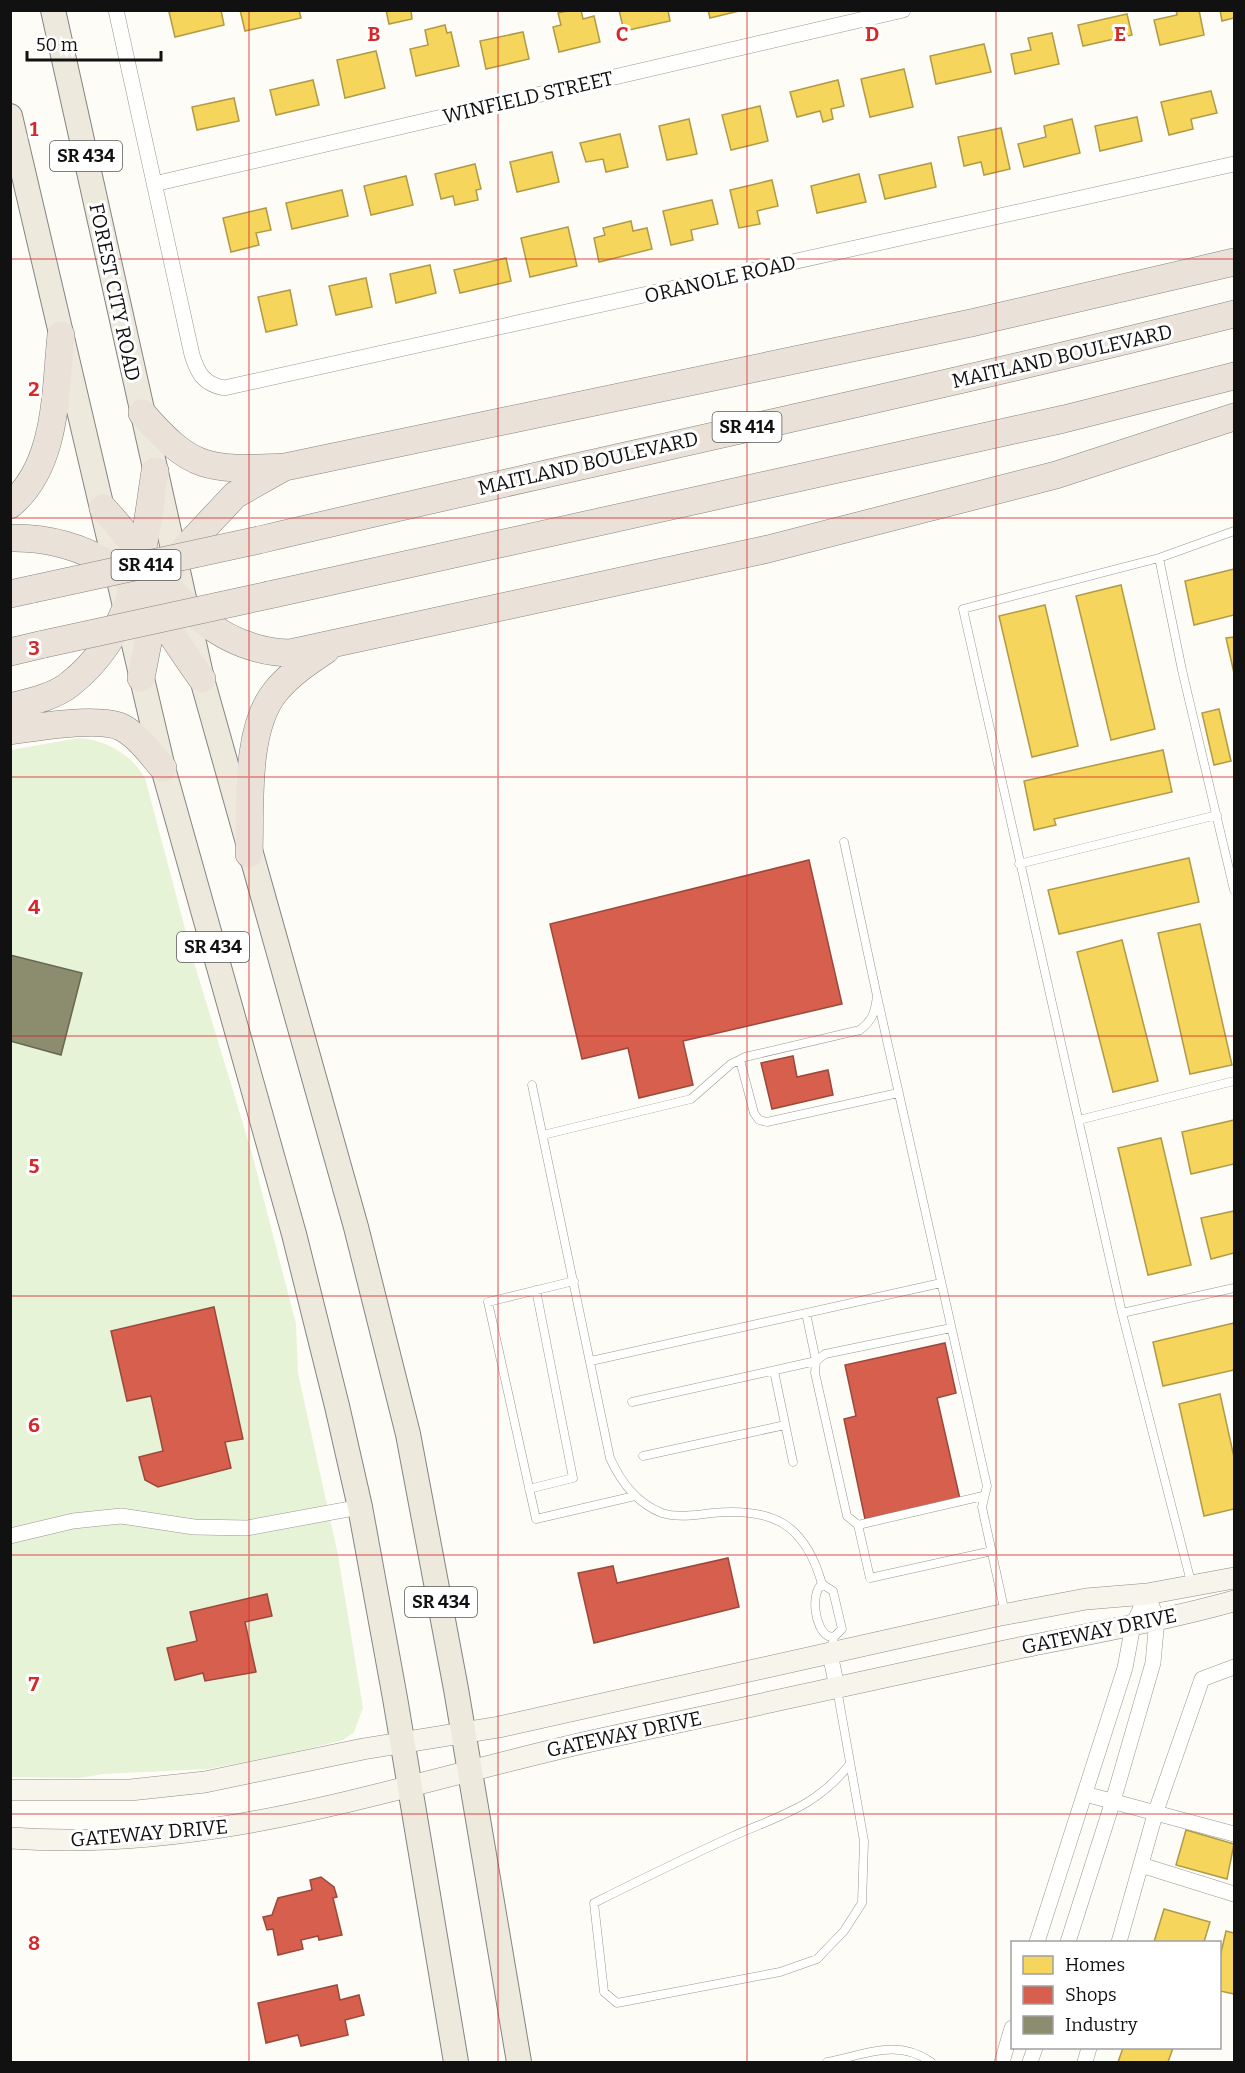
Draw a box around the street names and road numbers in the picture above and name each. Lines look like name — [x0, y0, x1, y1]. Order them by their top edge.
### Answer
street label: WINFIELD STREET — [441, 66, 616, 128]
road number: SR 434 — [50, 141, 122, 171]
street label: FOREST CITY ROAD — [84, 201, 146, 383]
street label: ORANOLE ROAD — [642, 250, 798, 308]
street label: MAITLAND BOULEVARD — [949, 319, 1175, 393]
road number: SR 414 — [712, 412, 782, 442]
street label: MAITLAND BOULEVARD — [475, 426, 701, 500]
road number: SR 414 — [112, 550, 180, 580]
road number: SR 434 — [177, 932, 249, 962]
road number: SR 434 — [405, 1587, 477, 1617]
street label: GATEWAY DRIVE — [1019, 1603, 1179, 1659]
street label: GATEWAY DRIVE — [544, 1706, 704, 1762]
street label: GATEWAY DRIVE — [69, 1814, 229, 1852]

